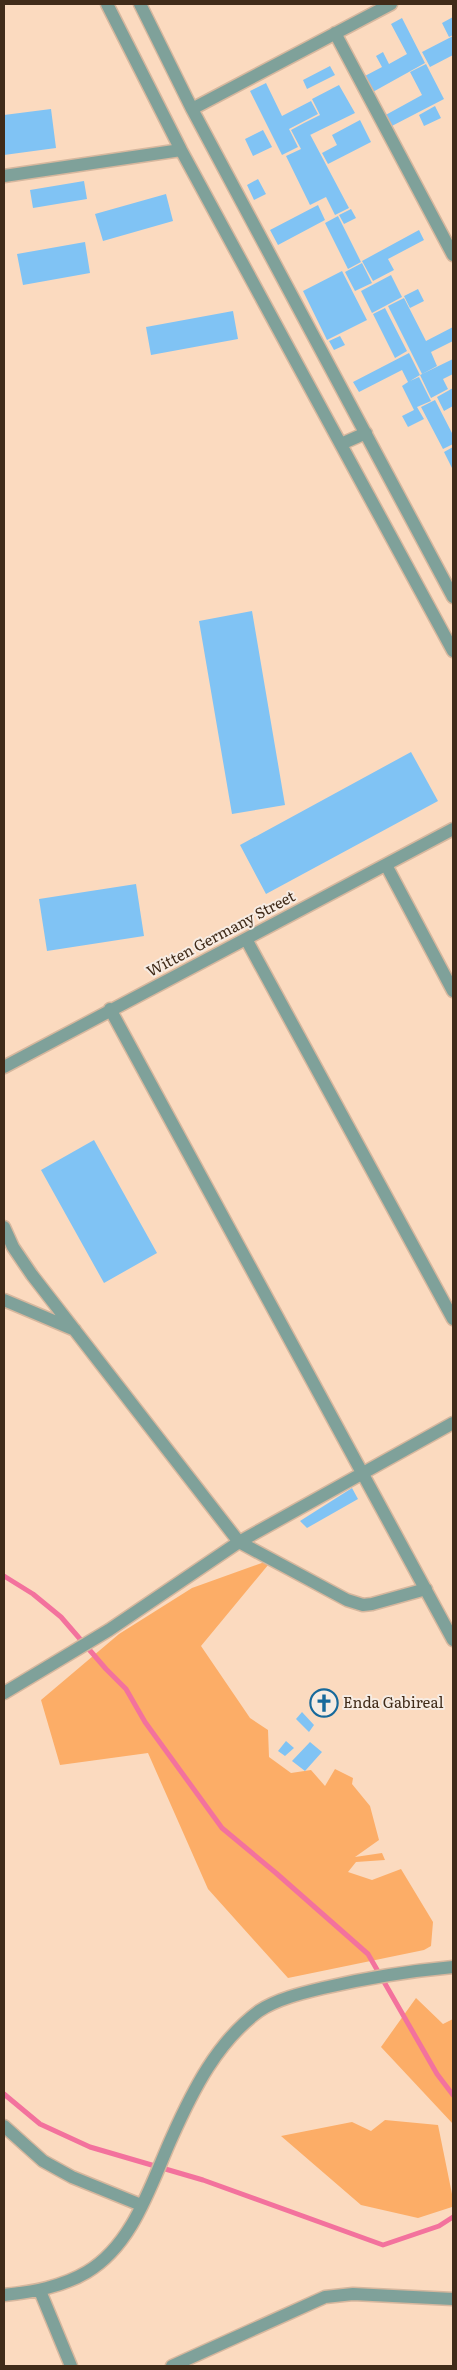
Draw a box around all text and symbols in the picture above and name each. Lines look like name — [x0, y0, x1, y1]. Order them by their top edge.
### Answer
street label: Witten Germany Street — [142, 884, 299, 982]
church icon: Enda Gabireal — [309, 1688, 339, 1718]
place label: Enda Gabireal — [343, 1690, 444, 1713]

